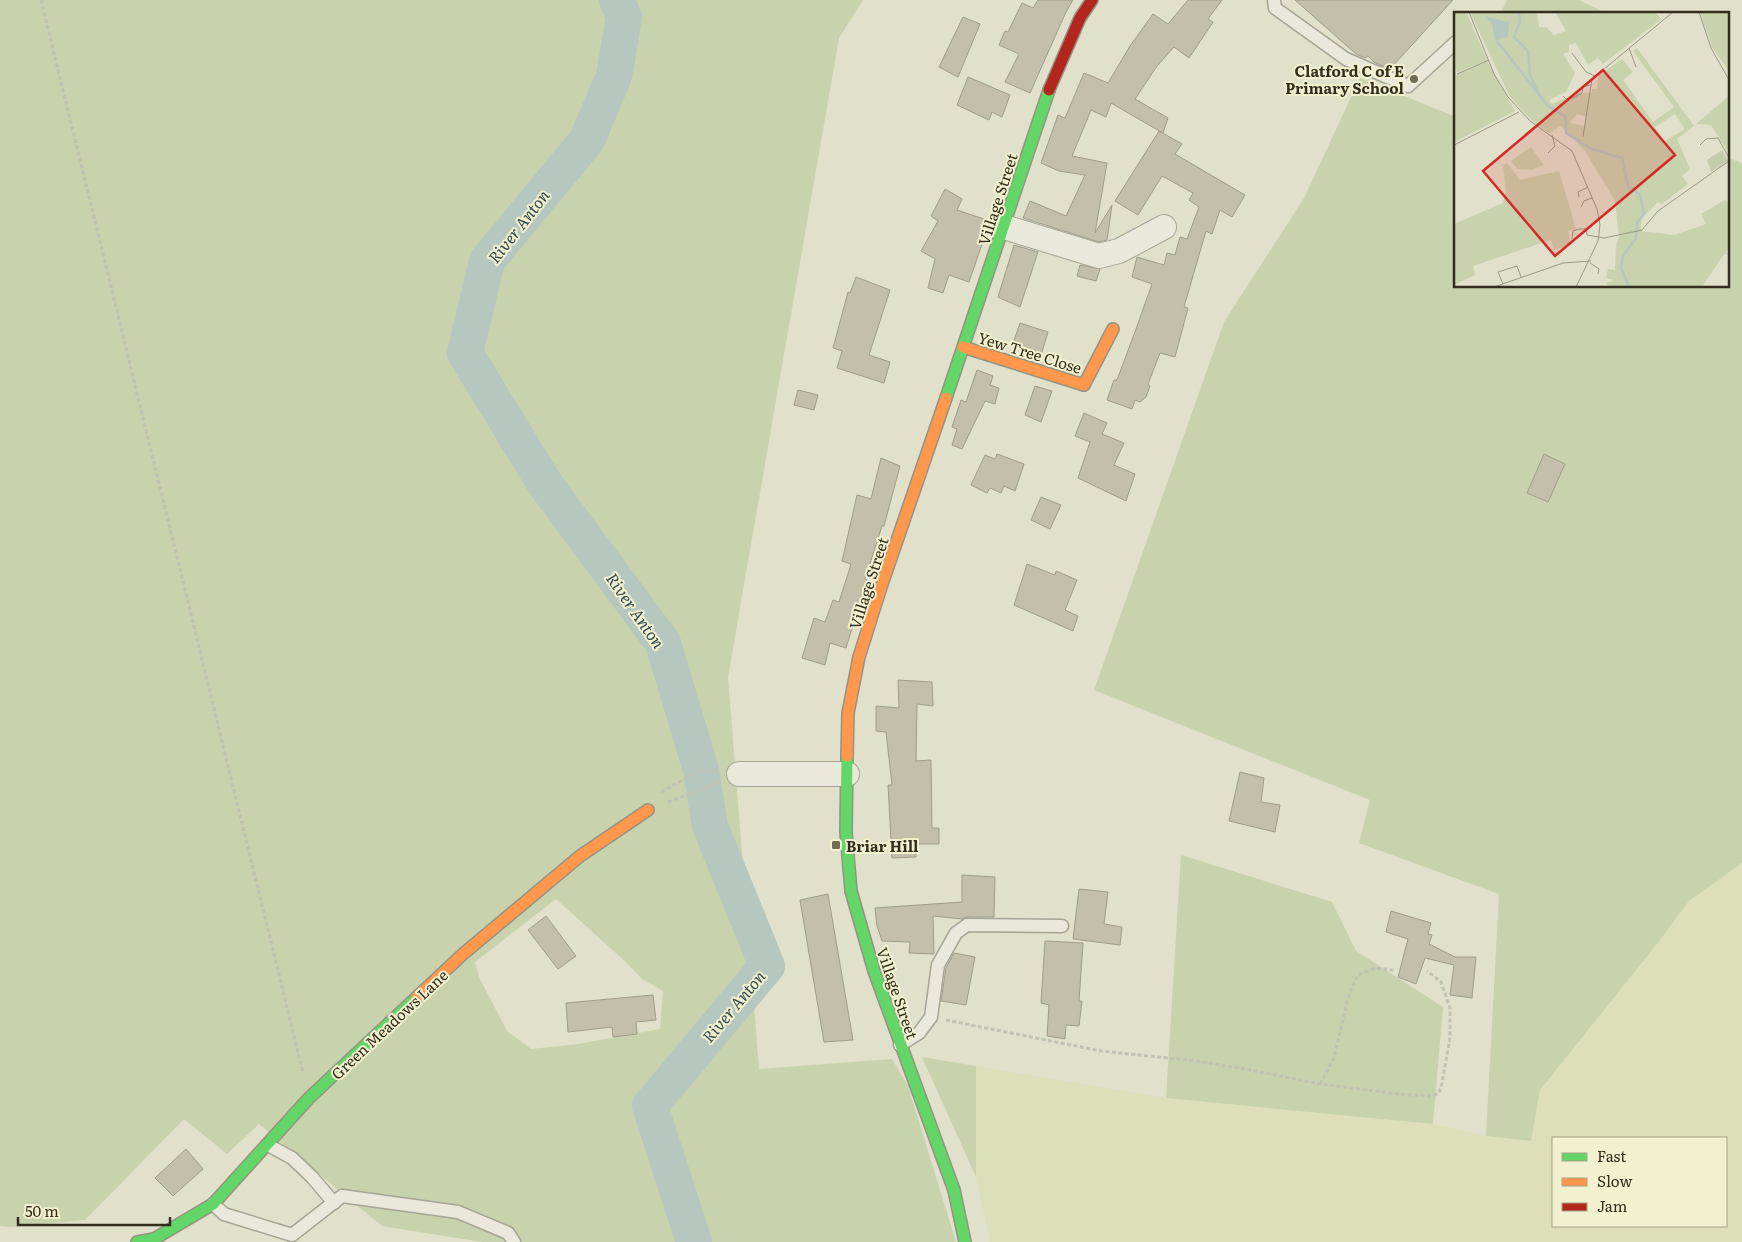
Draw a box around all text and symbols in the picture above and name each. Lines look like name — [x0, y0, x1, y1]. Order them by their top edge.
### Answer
inset map — [1454, 12, 1730, 288]
place label: Clatford C of E Primary School — [1285, 59, 1405, 99]
marker: Clatford C of E Primary School — [1408, 73, 1420, 85]
street label: Village Street — [971, 150, 1023, 248]
water label: River Anton — [482, 184, 555, 268]
street label: Yew Tree Close — [975, 325, 1085, 379]
street label: Village Street — [842, 534, 894, 632]
water label: River Anton — [601, 567, 671, 653]
place label: Briar Hill — [846, 834, 919, 857]
marker: Briar Hill — [830, 839, 842, 851]
street label: Village Street — [872, 944, 924, 1042]
street label: Green Meadows Lane — [325, 963, 453, 1084]
water label: River Anton — [696, 964, 771, 1047]
legend — [1552, 1137, 1727, 1227]
text: Fast — [1597, 1144, 1626, 1167]
text: Slow — [1597, 1169, 1632, 1192]
scale bar — [18, 1194, 170, 1226]
text: Jam — [1597, 1194, 1628, 1217]
text: 50 m — [25, 1199, 59, 1222]

